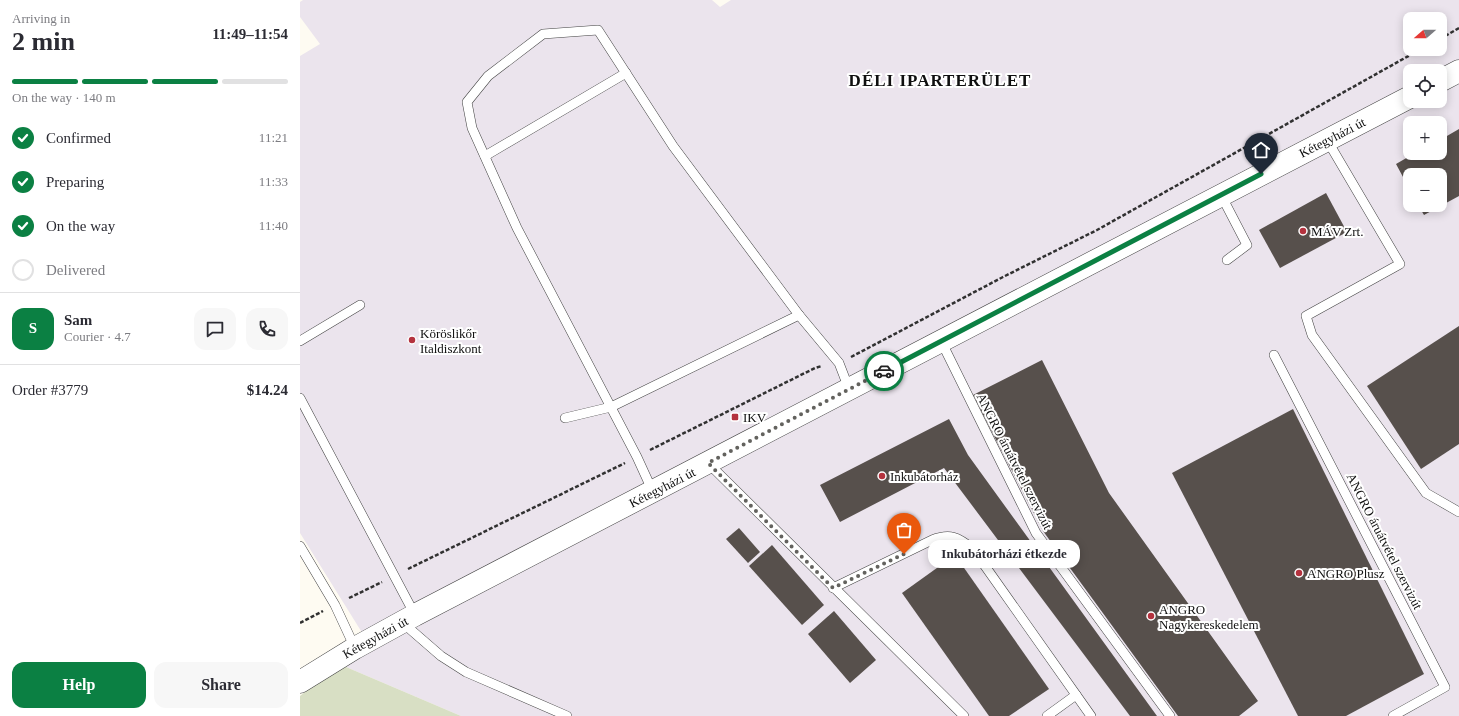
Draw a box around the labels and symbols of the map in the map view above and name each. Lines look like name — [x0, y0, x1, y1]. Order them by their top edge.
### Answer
north arrow — [1403, 12, 1447, 56]
district label: DÉLI IPARTERÜLET — [849, 71, 1031, 90]
street label: Kétegyházi út — [1296, 114, 1368, 161]
pin — [1244, 133, 1278, 174]
place label: MÁV Zrt. — [1311, 224, 1363, 239]
marker: MÁV Zrt. — [1298, 226, 1308, 236]
place label: Köröslikőr Italdiszkont — [420, 326, 482, 356]
marker: Köröslikőr Italdiszkont — [407, 335, 417, 345]
courier — [864, 351, 904, 391]
street label: ANGRO áruátvétel szervizút — [974, 391, 1056, 532]
place label: IKV — [743, 410, 767, 425]
marker: IKV — [730, 412, 740, 422]
street label: Kétegyházi út — [626, 464, 698, 511]
place label: Inkubátorház — [890, 469, 959, 484]
marker: Inkubátorház — [877, 471, 887, 481]
street label: ANGRO áruátvétel szervizút — [1344, 471, 1426, 612]
pin — [887, 513, 921, 554]
callout: Inkubátorházi étkezde — [928, 540, 1080, 568]
place label: ANGRO Plusz — [1307, 566, 1385, 581]
marker: ANGRO Plusz — [1294, 568, 1304, 578]
place label: ANGRO Nagykereskedelem — [1159, 602, 1259, 632]
marker: ANGRO Nagykereskedelem — [1146, 611, 1156, 621]
street label: Kétegyházi út — [340, 613, 411, 662]

